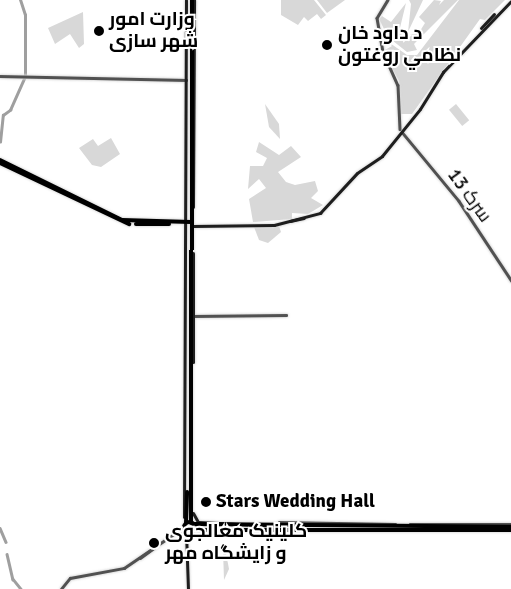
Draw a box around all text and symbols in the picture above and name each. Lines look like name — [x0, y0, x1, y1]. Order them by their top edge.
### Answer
place label: وزارت امور شهر سازی — [109, 9, 198, 53]
place label: د داود خان نظامي روغتون — [338, 23, 461, 67]
marker: وزارت امور شهر سازی — [93, 25, 105, 37]
marker: د داود خان نظامي روغتون — [320, 38, 334, 52]
street label: سرک 13 — [442, 165, 496, 227]
place label: Stars Wedding Hall — [216, 491, 375, 513]
marker: Stars Wedding Hall — [200, 496, 212, 508]
place label: کلینیک معالجوی و زایشگاه مهر — [165, 521, 307, 565]
marker: کلینیک معالجوی و زایشگاه مهر — [147, 536, 161, 550]

